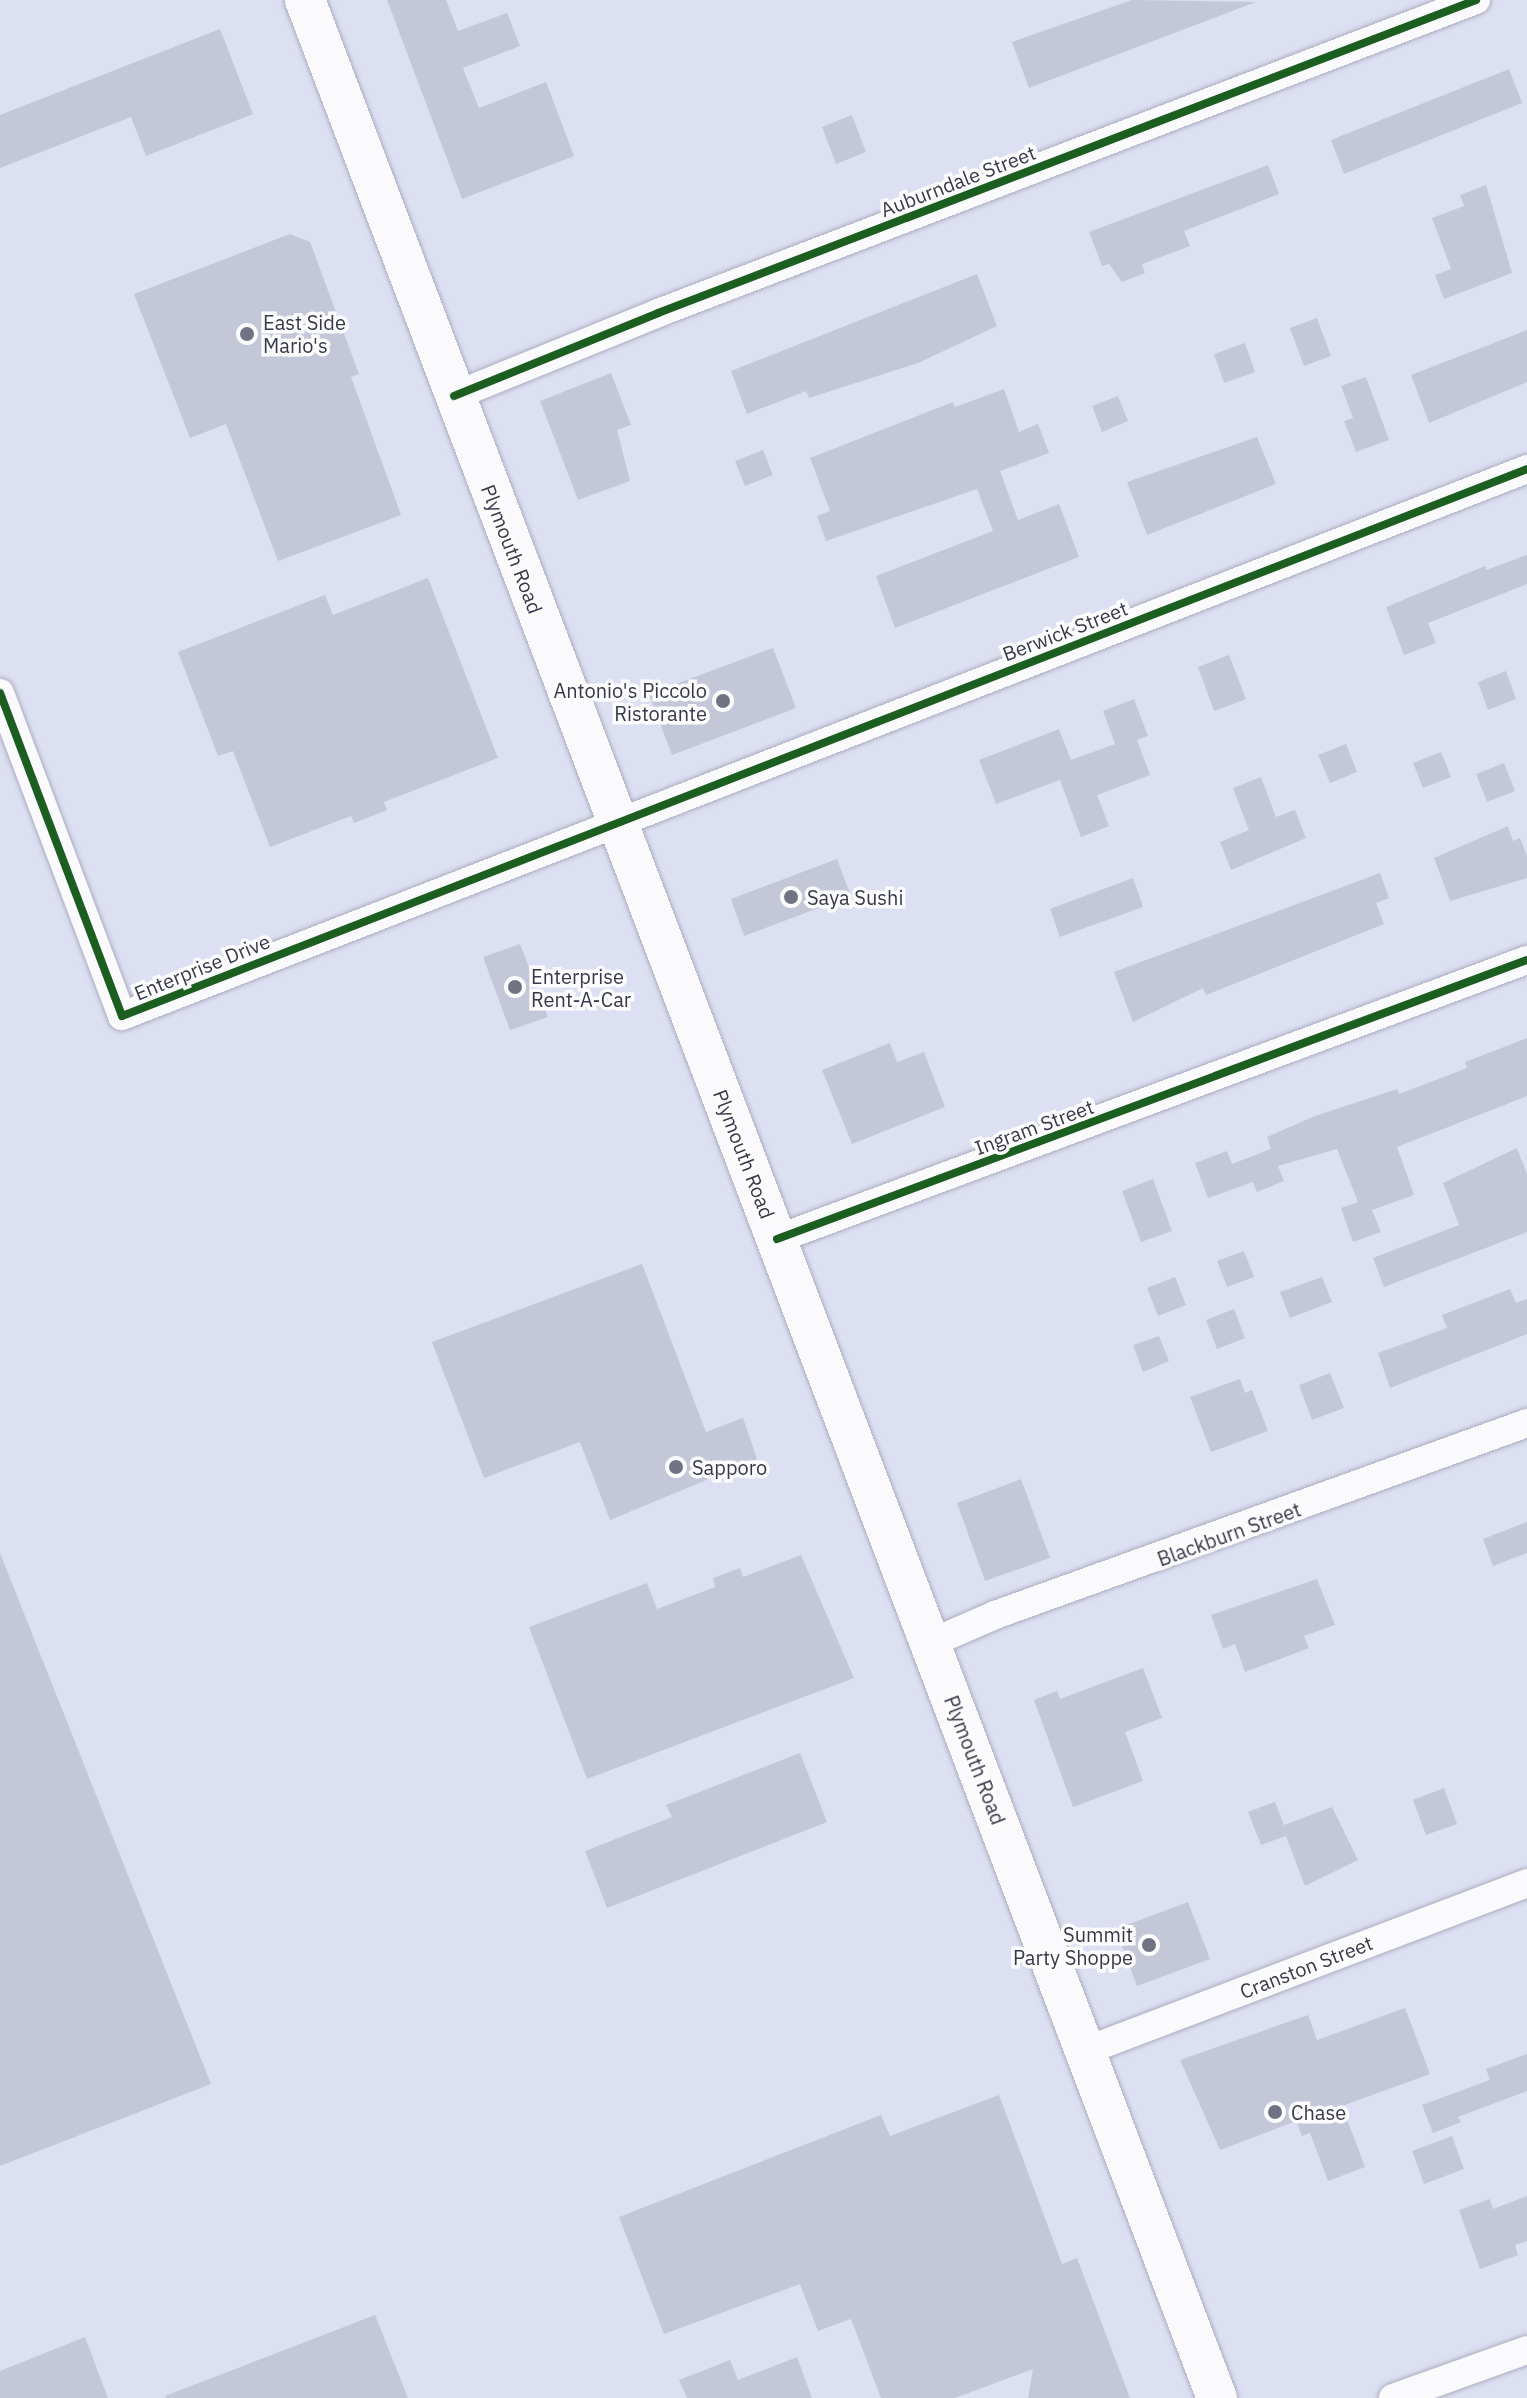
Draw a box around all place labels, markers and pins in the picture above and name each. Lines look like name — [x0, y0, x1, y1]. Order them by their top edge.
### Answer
place label: East Side Mario's — [263, 310, 346, 357]
marker: East Side Mario's — [238, 325, 256, 343]
place label: Antonio's Piccolo Ristorante — [553, 678, 707, 725]
marker: Antonio's Piccolo Ristorante — [714, 692, 732, 710]
place label: Saya Sushi — [807, 885, 903, 909]
marker: Saya Sushi — [782, 888, 800, 906]
place label: Enterprise Rent-A-Car — [531, 964, 631, 1011]
marker: Enterprise Rent-A-Car — [506, 978, 524, 996]
place label: Sapporo — [692, 1455, 767, 1479]
marker: Sapporo — [667, 1458, 685, 1476]
place label: Summit Party Shoppe — [1013, 1922, 1133, 1969]
marker: Summit Party Shoppe — [1140, 1936, 1158, 1954]
place label: Chase — [1291, 2100, 1346, 2124]
marker: Chase — [1266, 2103, 1284, 2121]

